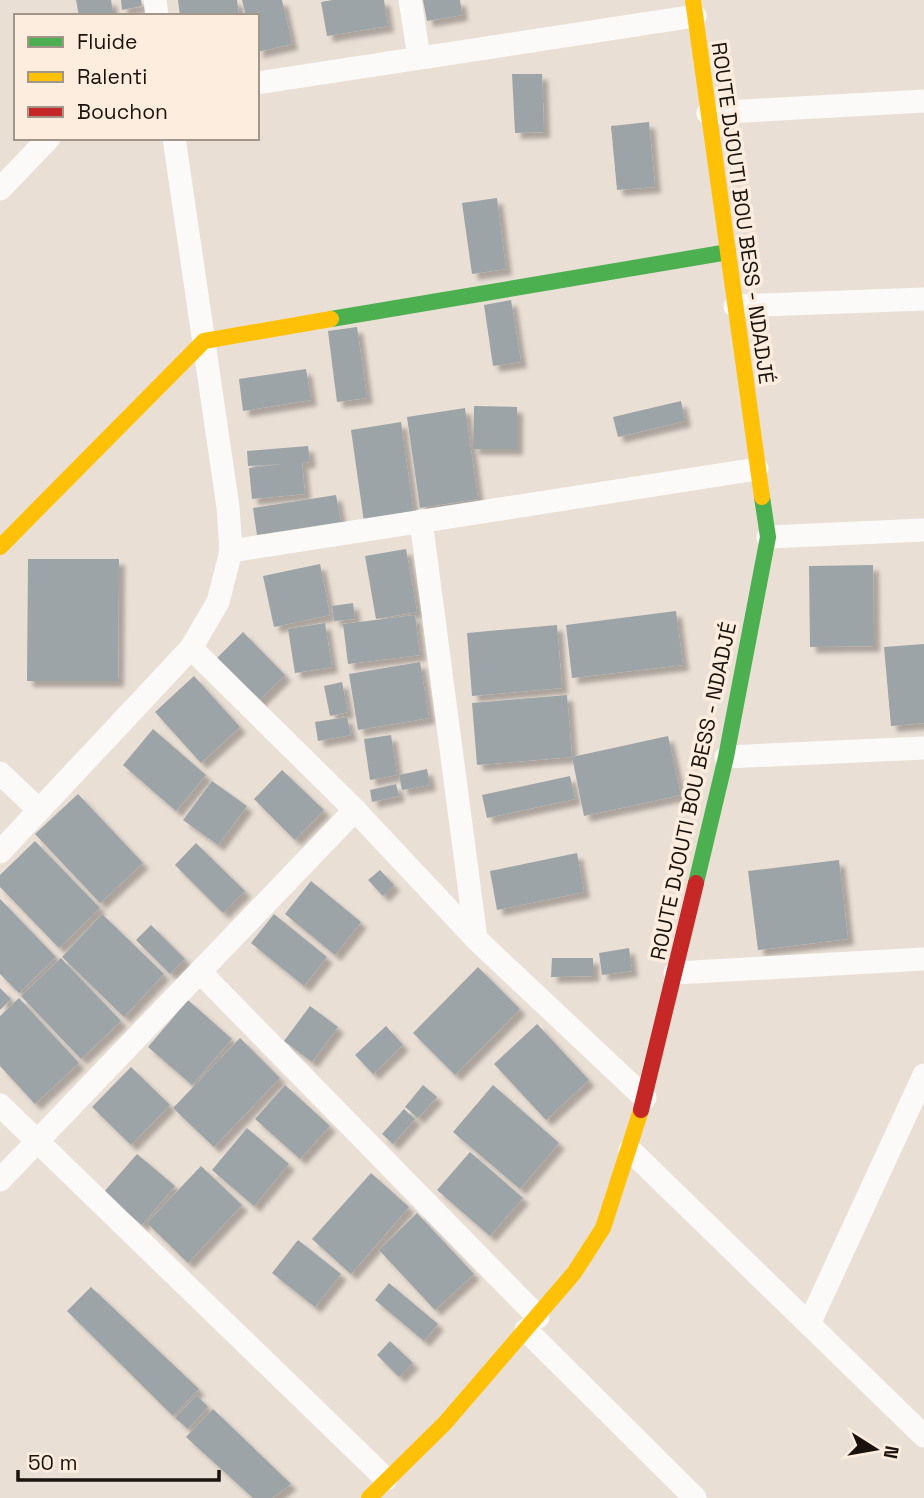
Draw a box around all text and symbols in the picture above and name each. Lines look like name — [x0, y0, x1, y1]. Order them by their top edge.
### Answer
legend — [14, 14, 259, 140]
text: Fluide — [77, 28, 137, 55]
street label: ROUTE DJOUTI BOU BESS - NDADJÉ — [706, 40, 780, 386]
text: Ralenti — [77, 63, 147, 90]
text: Bouchon — [77, 98, 168, 125]
street label: ROUTE DJOUTI BOU BESS - NDADJÉ — [644, 620, 742, 962]
north arrow — [840, 1414, 910, 1484]
scale bar — [18, 1438, 219, 1482]
text: N — [878, 1444, 905, 1461]
text: 50 m — [28, 1449, 78, 1476]

